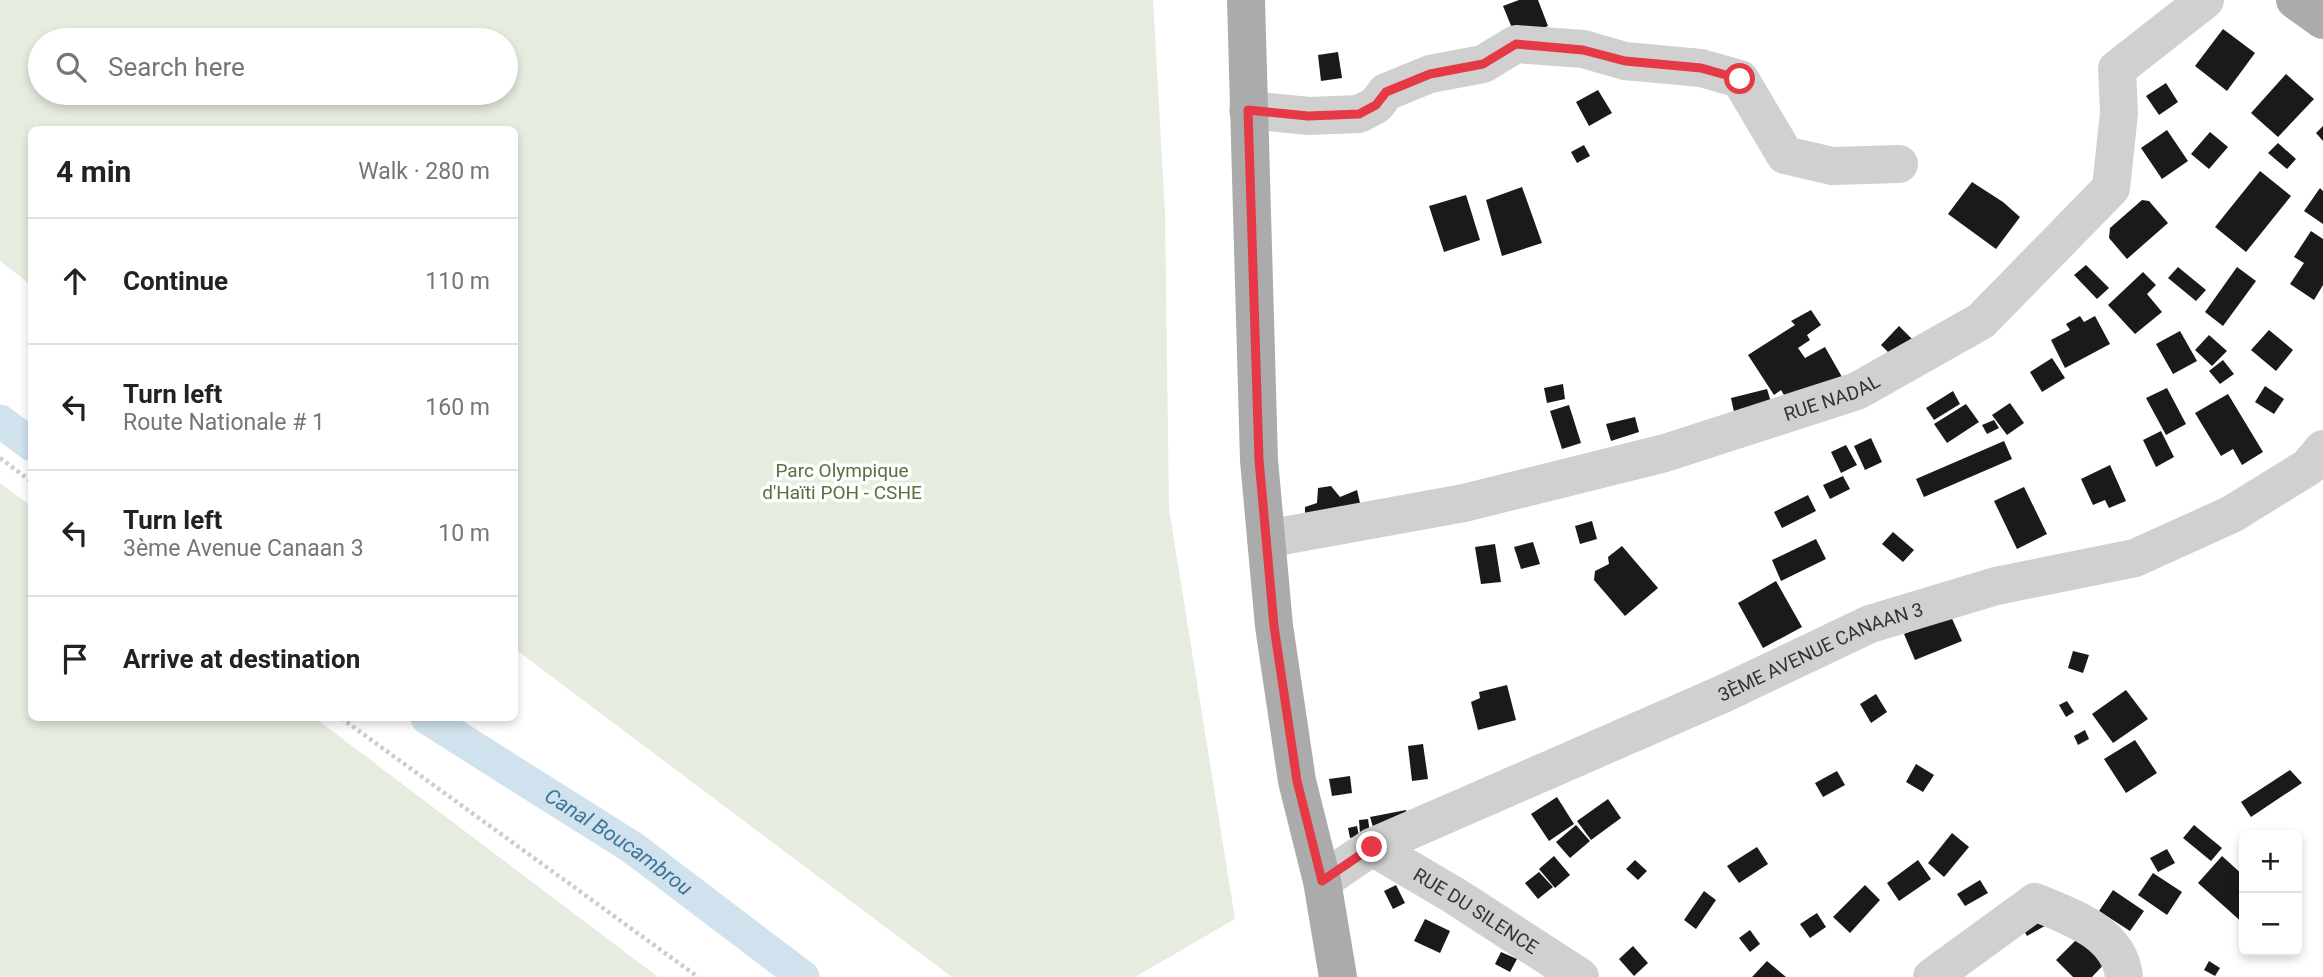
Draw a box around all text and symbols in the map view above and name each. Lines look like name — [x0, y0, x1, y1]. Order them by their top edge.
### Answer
search box — [28, 28, 518, 105]
icon: search — [52, 48, 90, 86]
text: Search here — [108, 52, 245, 82]
route start — [1724, 63, 1755, 94]
text: 4 min — [56, 154, 131, 189]
text: Walk · 280 m — [358, 158, 490, 185]
icon: ahead — [56, 262, 94, 300]
text: Continue — [123, 266, 228, 296]
text: 110 m — [425, 268, 490, 295]
street label: RUE NADAL — [1781, 369, 1884, 425]
text: Turn left — [123, 379, 222, 409]
icon: left — [56, 388, 94, 426]
text: 160 m — [425, 394, 490, 421]
text: Route Nationale # 1 — [123, 409, 325, 436]
park label: Parc Olympique d'Haïti POH - CSHE — [762, 459, 922, 504]
text: Turn left — [123, 505, 222, 535]
icon: left — [56, 514, 94, 552]
text: 10 m — [438, 520, 490, 547]
text: 3ème Avenue Canaan 3 — [123, 535, 364, 562]
street label: 3ÈME AVENUE CANAAN 3 — [1714, 597, 1926, 706]
icon: arrive — [56, 640, 94, 678]
text: Arrive at destination — [123, 644, 360, 674]
water label: Canal Boucambrou — [540, 783, 697, 900]
map controls — [2239, 830, 2302, 956]
button: + — [2239, 830, 2302, 893]
route end — [1356, 831, 1387, 862]
street label: RUE DU SILENCE — [1409, 863, 1543, 959]
button: − — [2239, 893, 2302, 956]

